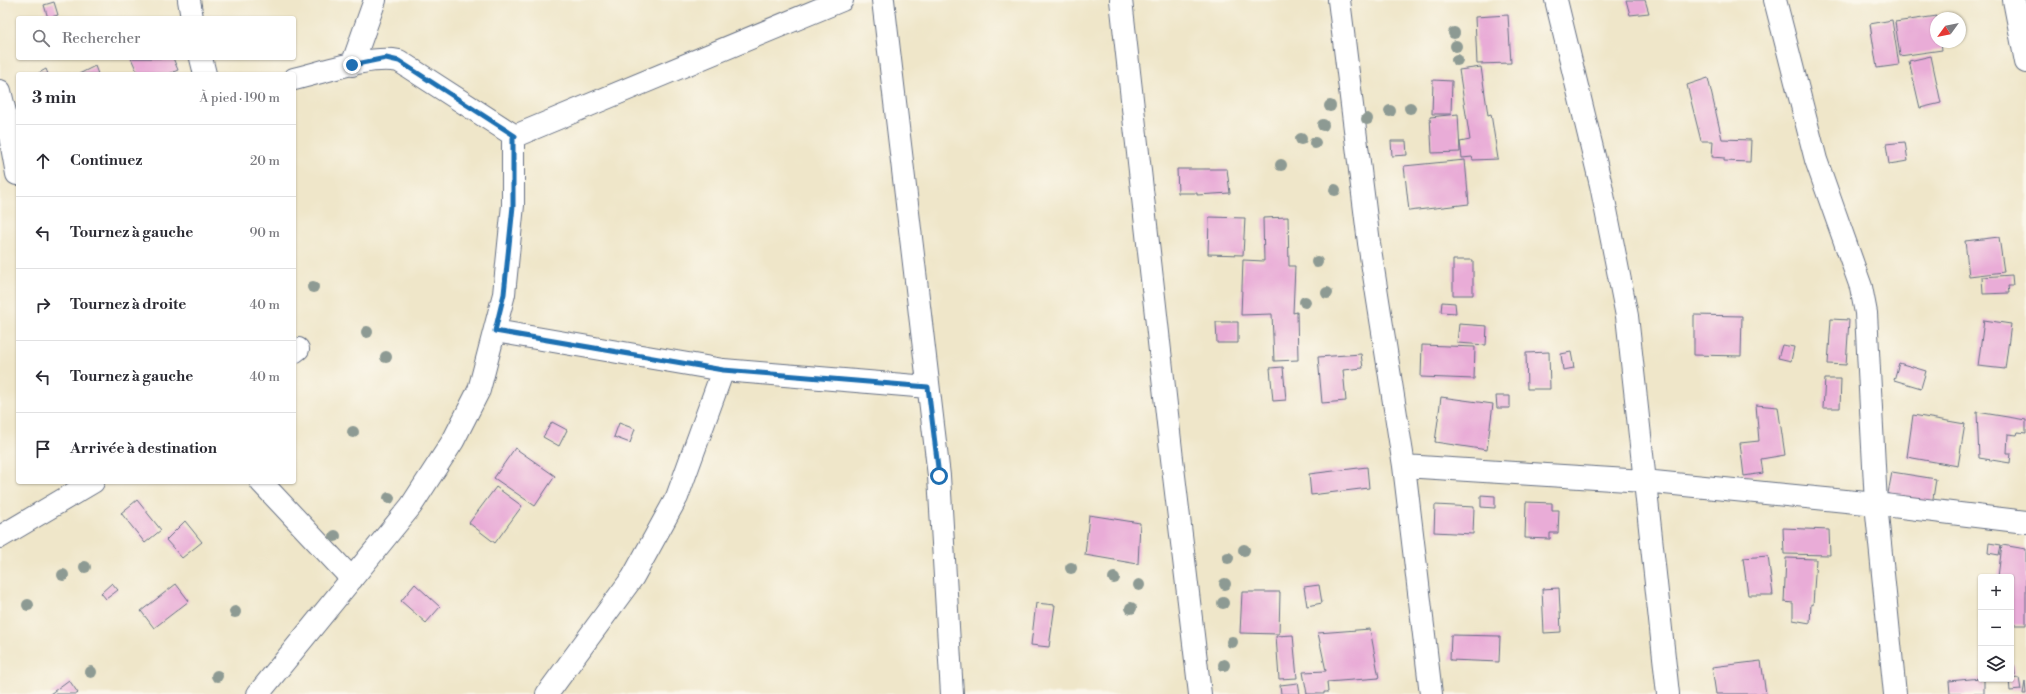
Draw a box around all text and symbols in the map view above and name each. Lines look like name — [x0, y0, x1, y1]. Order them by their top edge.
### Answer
north arrow — [1930, 12, 1966, 48]
search box — [16, 16, 296, 60]
icon: search — [30, 27, 52, 49]
text: Rechercher — [62, 29, 141, 48]
route end — [343, 56, 361, 74]
text: 3 min — [32, 87, 76, 109]
text: À pied · 190 m — [199, 90, 280, 106]
icon: ahead — [32, 150, 54, 172]
text: Continuez — [70, 151, 142, 170]
text: 20 m — [250, 153, 280, 169]
icon: left — [32, 222, 54, 244]
text: Tournez à gauche — [70, 223, 193, 242]
text: 90 m — [249, 225, 280, 241]
icon: right — [32, 294, 54, 316]
text: Tournez à droite — [70, 295, 186, 314]
text: 40 m — [250, 297, 280, 313]
icon: left — [32, 366, 54, 388]
text: Tournez à gauche — [70, 367, 193, 386]
text: 40 m — [250, 369, 280, 385]
icon: arrive — [32, 438, 54, 460]
text: Arrivée à destination — [70, 439, 217, 458]
route start — [930, 467, 948, 485]
map controls — [1978, 574, 2014, 682]
button: + — [1978, 574, 2014, 610]
button: − — [1978, 610, 2014, 646]
button: layers — [1978, 646, 2014, 682]

